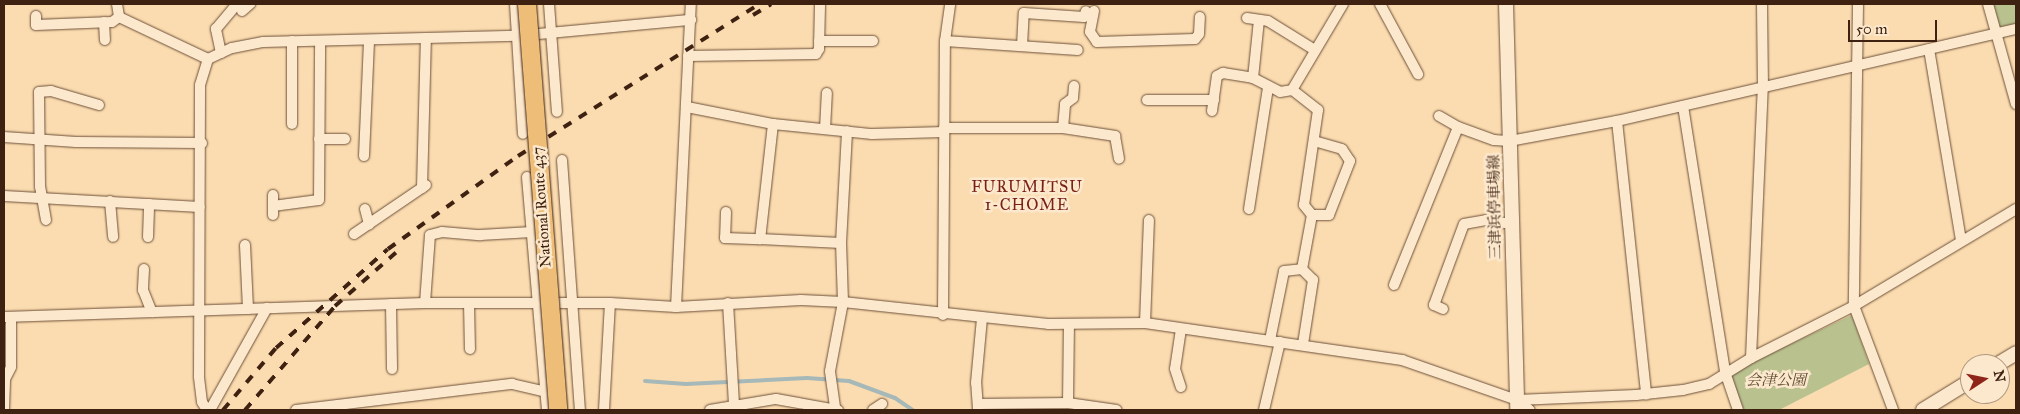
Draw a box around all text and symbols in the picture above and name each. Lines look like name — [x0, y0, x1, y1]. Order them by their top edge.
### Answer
scale bar — [1850, 10, 1939, 42]
text: 50 m — [1856, 20, 1888, 38]
street label: National Route 437 — [529, 146, 555, 268]
street label: 三津浜停車場線 — [1485, 154, 1505, 260]
district label: FURUMITSU 1-CHOME — [970, 177, 1084, 215]
north arrow — [1960, 354, 2010, 404]
text: N — [1990, 369, 2009, 384]
park label: 会津公園 — [1746, 372, 1806, 390]

